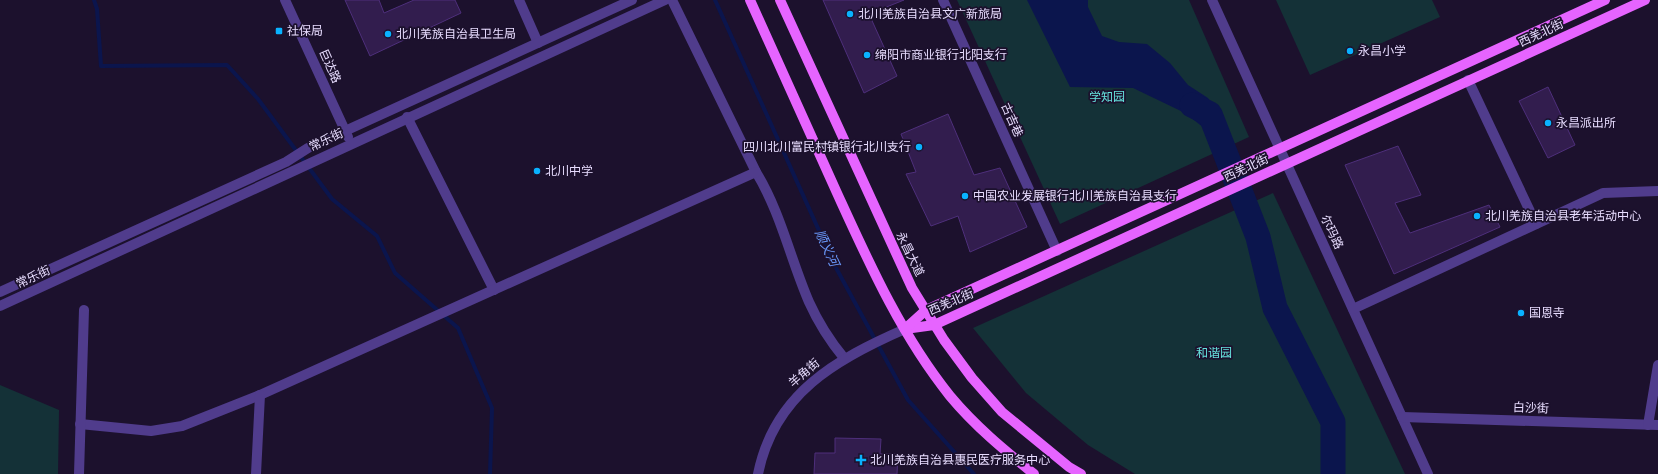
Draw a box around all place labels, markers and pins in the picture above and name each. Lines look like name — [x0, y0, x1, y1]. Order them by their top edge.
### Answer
place label: 北川羌族自治县文广新旅局 — [858, 6, 1002, 22]
marker: 北川羌族自治县文广新旅局 — [845, 9, 855, 19]
place label: 社保局 — [287, 23, 323, 39]
marker: 社保局 — [274, 26, 284, 36]
place label: 北川羌族自治县卫生局 — [396, 26, 516, 42]
marker: 北川羌族自治县卫生局 — [383, 29, 393, 39]
place label: 永昌小学 — [1358, 43, 1406, 59]
marker: 永昌小学 — [1345, 46, 1355, 56]
place label: 绵阳市商业银行北阳支行 — [875, 47, 1007, 63]
marker: 绵阳市商业银行北阳支行 — [862, 50, 872, 60]
place label: 永昌派出所 — [1556, 115, 1616, 131]
marker: 永昌派出所 — [1543, 118, 1553, 128]
place label: 四川北川富民村镇银行北川支行 — [743, 139, 911, 155]
marker: 四川北川富民村镇银行北川支行 — [914, 142, 924, 152]
place label: 北川中学 — [545, 163, 593, 179]
marker: 北川中学 — [532, 166, 542, 176]
place label: 中国农业发展银行北川羌族自治县支行 — [973, 188, 1177, 204]
marker: 中国农业发展银行北川羌族自治县支行 — [960, 191, 970, 201]
place label: 北川羌族自治县老年活动中心 — [1485, 208, 1641, 224]
marker: 北川羌族自治县老年活动中心 — [1472, 211, 1482, 221]
place label: 国恩寺 — [1529, 305, 1565, 321]
marker: 国恩寺 — [1516, 308, 1526, 318]
place label: 北川羌族自治县惠民医疗服务中心 — [870, 452, 1050, 468]
marker: 北川羌族自治县惠民医疗服务中心 — [855, 454, 867, 466]

